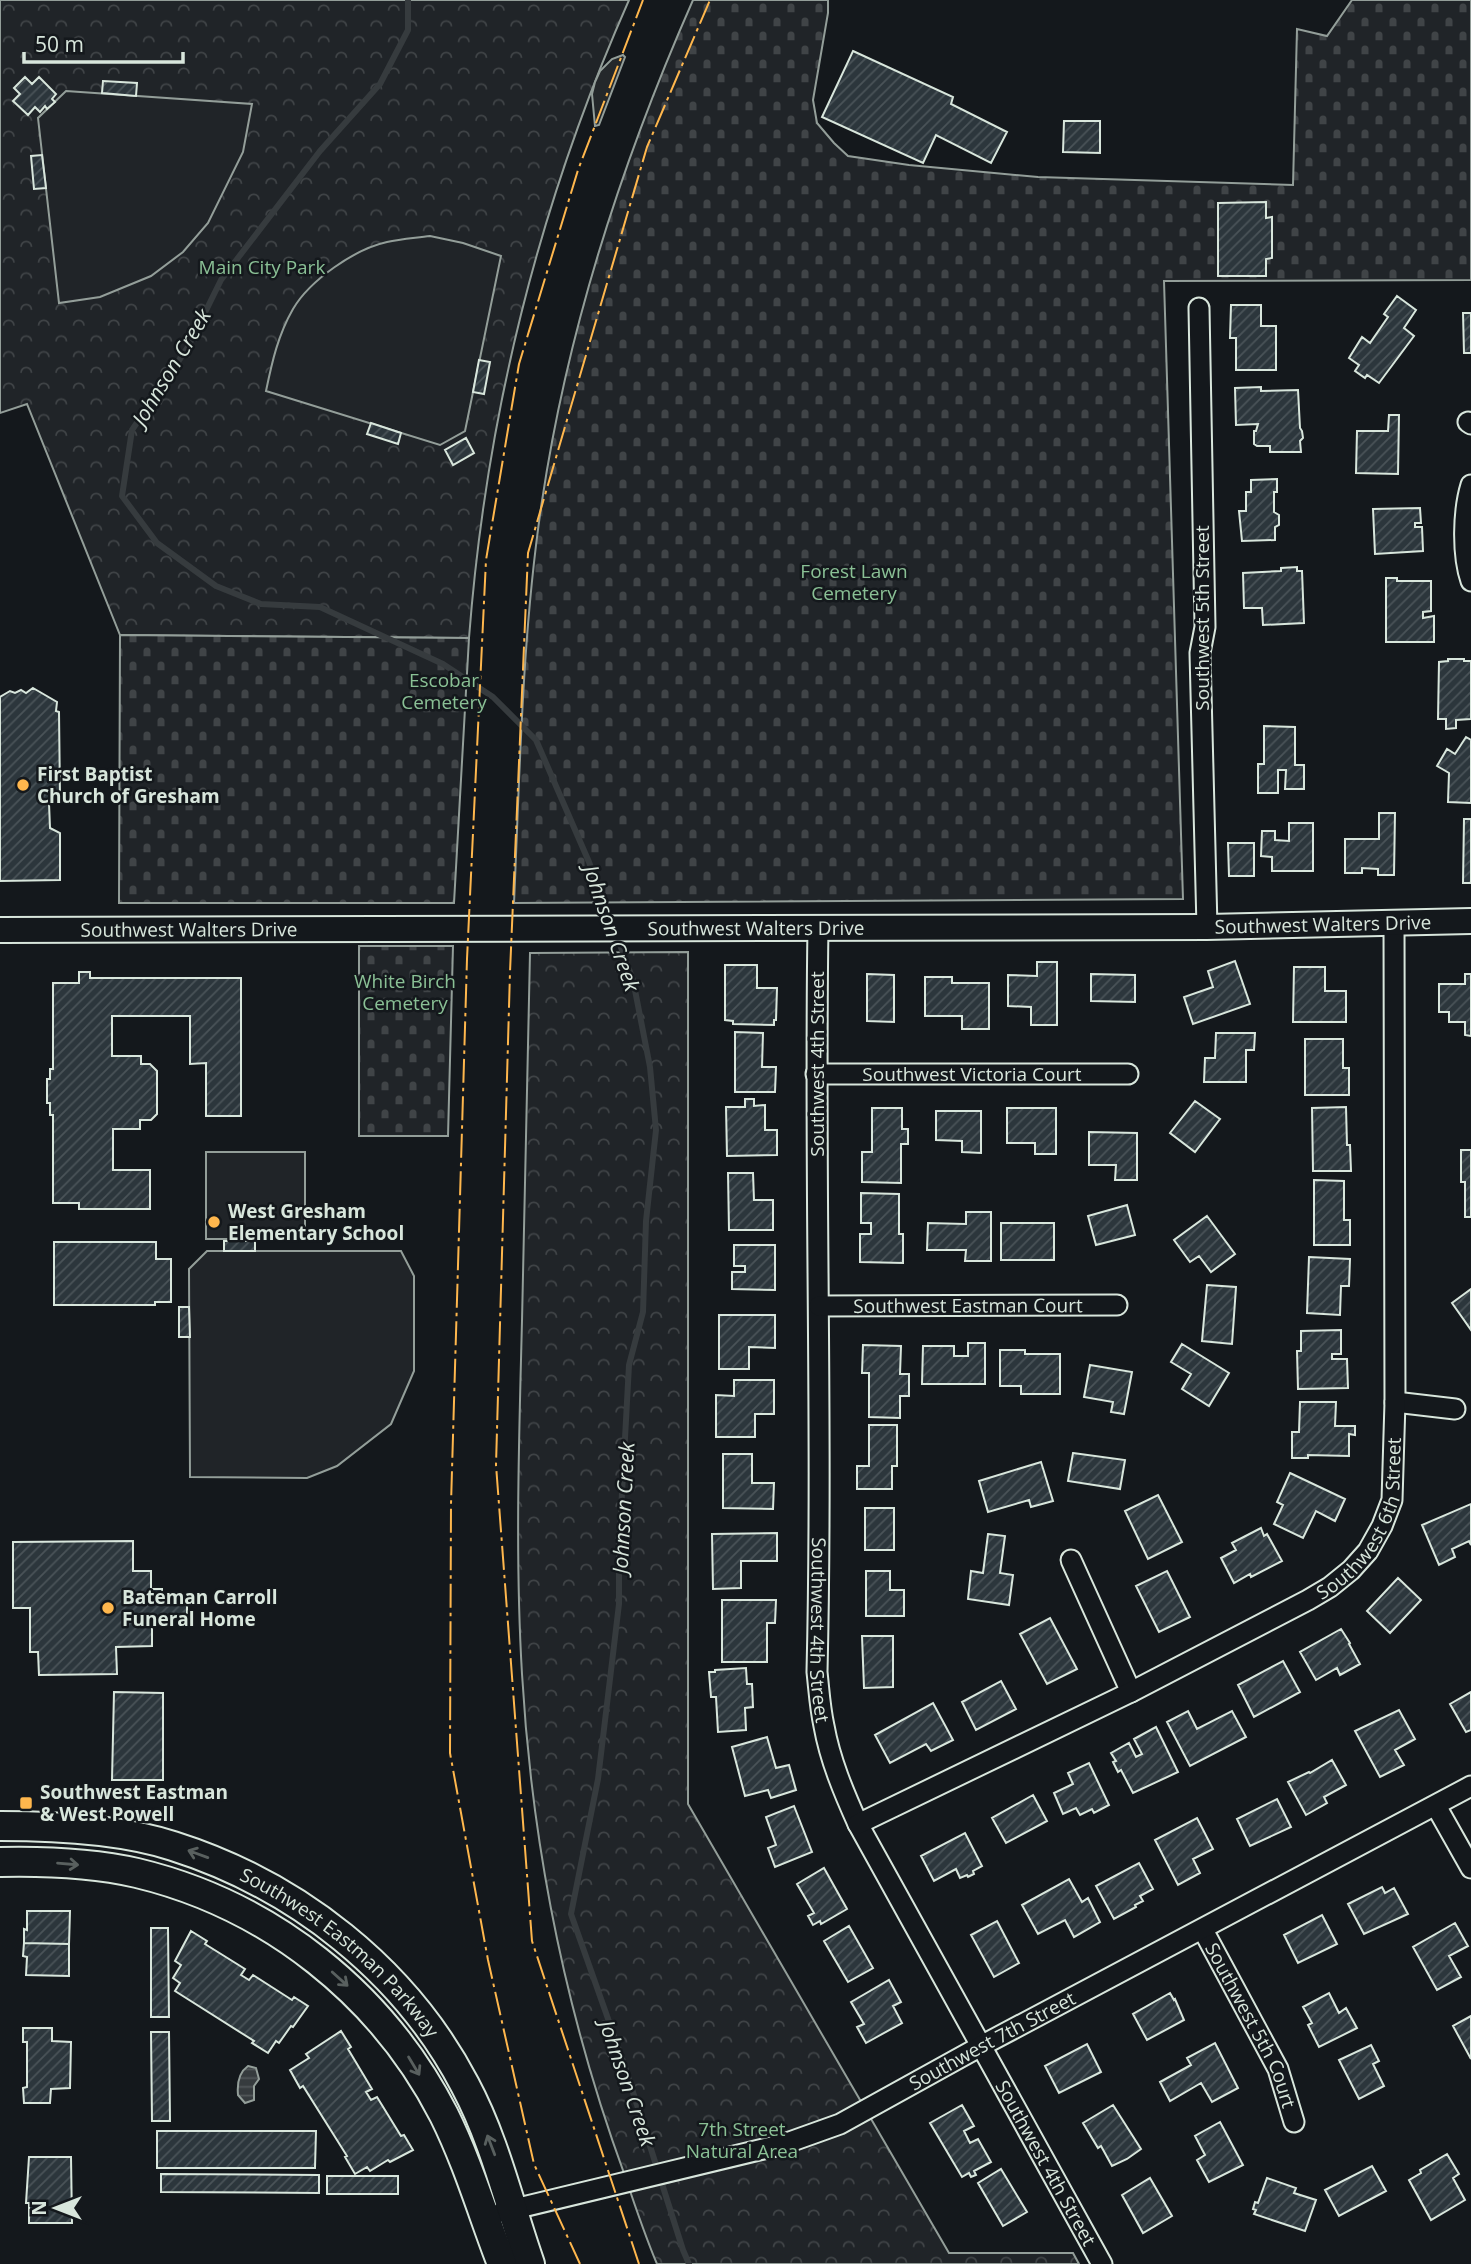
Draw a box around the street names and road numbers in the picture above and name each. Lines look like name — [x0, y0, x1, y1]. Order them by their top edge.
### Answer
street label: Southwest 5th Street — [1189, 525, 1215, 711]
street label: Southwest Walters Drive — [1214, 909, 1432, 940]
street label: Southwest Walters Drive — [648, 915, 864, 941]
street label: Southwest Walters Drive — [81, 916, 297, 943]
street label: Southwest 4th Street — [804, 971, 830, 1157]
street label: Southwest Victoria Court — [862, 1061, 1082, 1087]
street label: Southwest Eastman Court — [853, 1292, 1083, 1319]
street label: Southwest 6th Street — [1311, 1437, 1407, 1605]
street label: Southwest 4th Street — [804, 1537, 836, 1725]
street label: Southwest Eastman Parkway — [236, 1862, 445, 2043]
street label: Southwest 5th Court — [1199, 1938, 1302, 2111]
street label: Southwest 7th Street — [904, 1985, 1080, 2096]
street label: Southwest 4th Street — [990, 2075, 1102, 2250]

